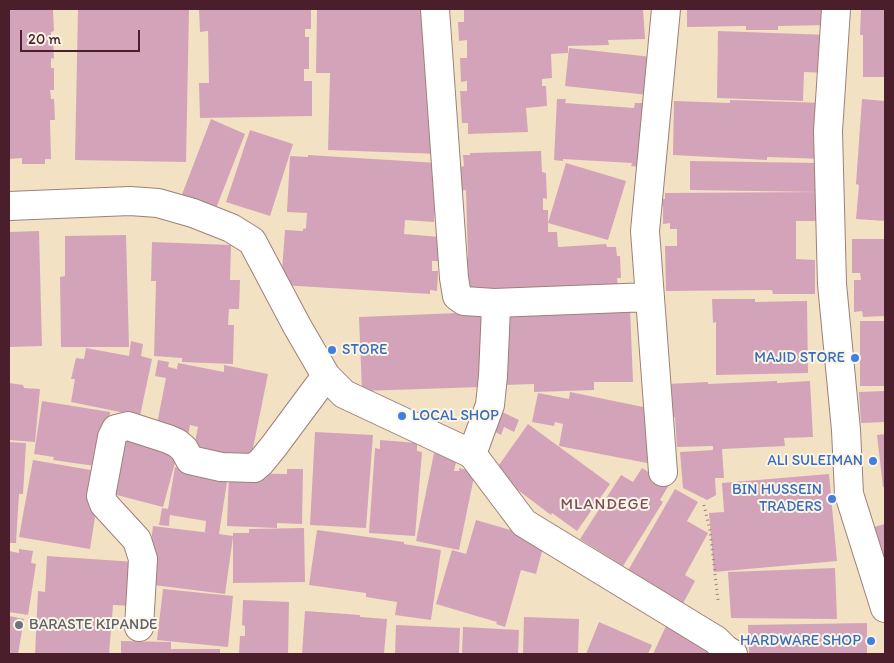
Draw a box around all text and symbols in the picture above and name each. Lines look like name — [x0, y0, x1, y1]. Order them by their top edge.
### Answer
scale bar — [22, 20, 142, 52]
text: 20 m — [28, 30, 61, 48]
place label: STORE — [342, 341, 387, 359]
marker: STORE — [326, 344, 338, 356]
place label: MAJID STORE — [754, 349, 845, 367]
marker: MAJID STORE — [849, 352, 861, 364]
place label: LOCAL SHOP — [412, 407, 499, 425]
marker: LOCAL SHOP — [396, 410, 408, 422]
place label: ALI SULEIMAN — [767, 452, 863, 470]
marker: ALI SULEIMAN — [867, 455, 879, 467]
place label: BIN HUSSEIN TRADERS — [732, 481, 822, 516]
marker: BIN HUSSEIN TRADERS — [826, 493, 838, 505]
district label: MLANDEGE — [559, 495, 651, 515]
place label: BARASTE KIPANDE — [29, 616, 157, 634]
marker: BARASTE KIPANDE — [13, 619, 25, 631]
place label: HARDWARE SHOP — [740, 632, 861, 650]
marker: HARDWARE SHOP — [865, 635, 877, 647]

